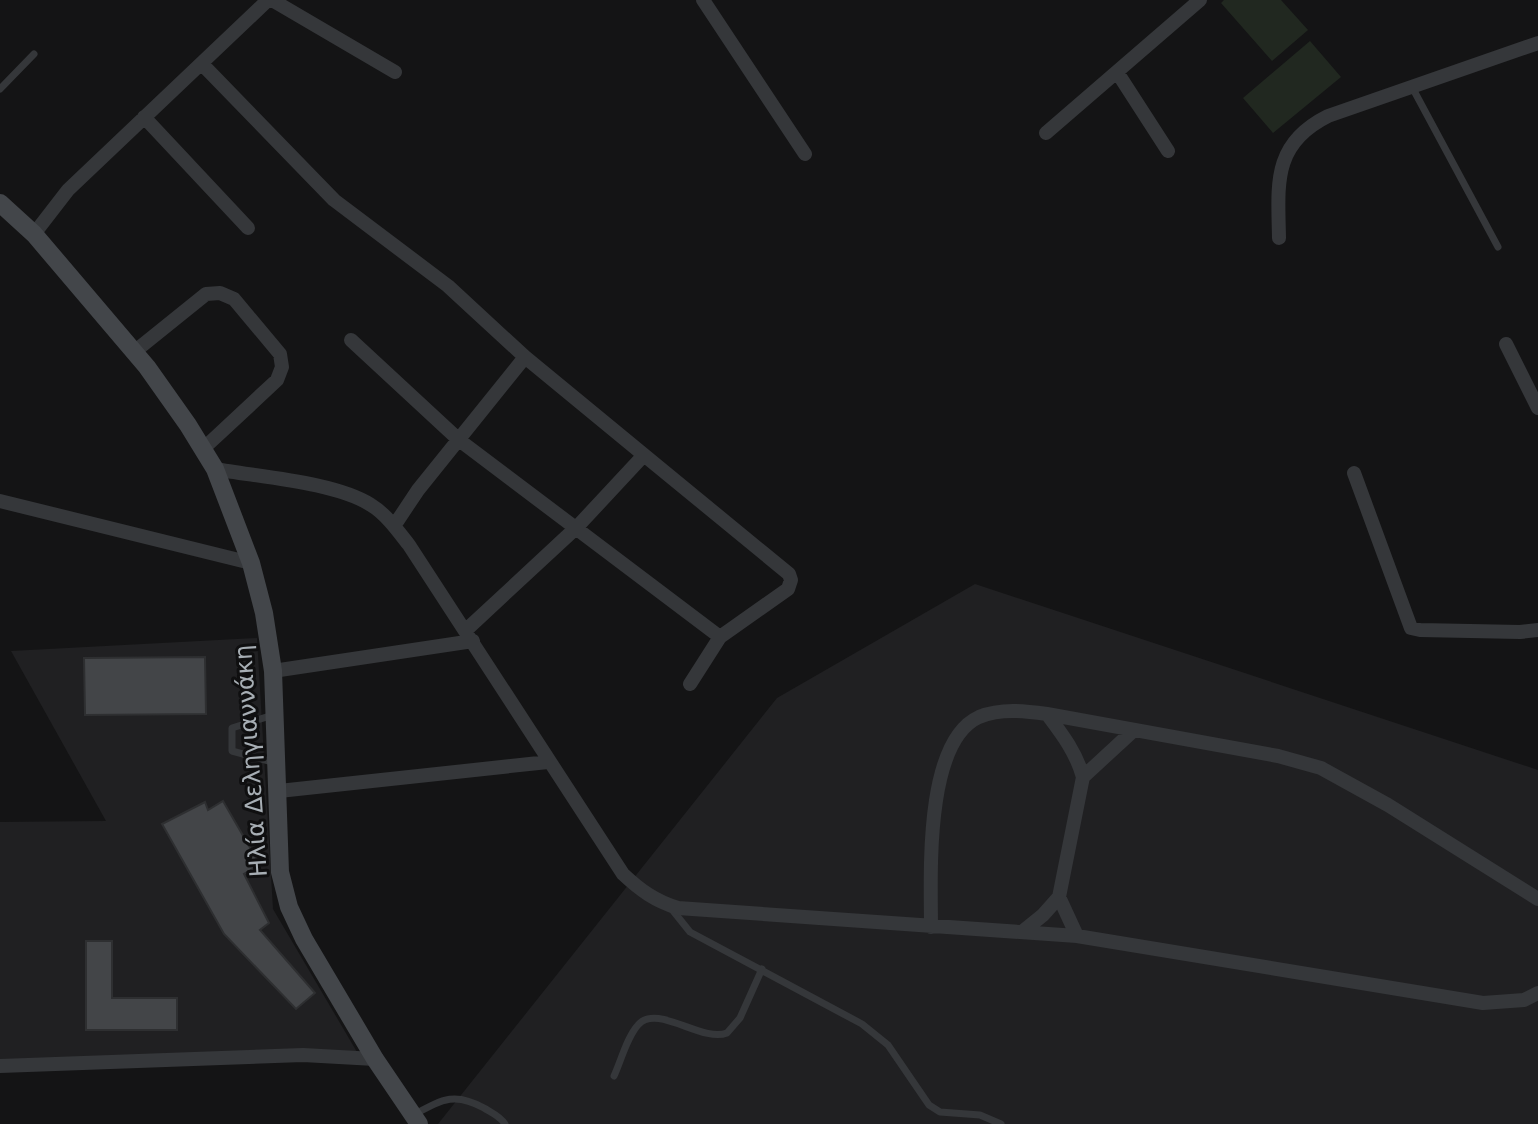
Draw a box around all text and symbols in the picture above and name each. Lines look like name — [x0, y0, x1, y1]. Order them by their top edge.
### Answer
street label: Ηλία Δεληγιαννάκη — [229, 644, 273, 878]

